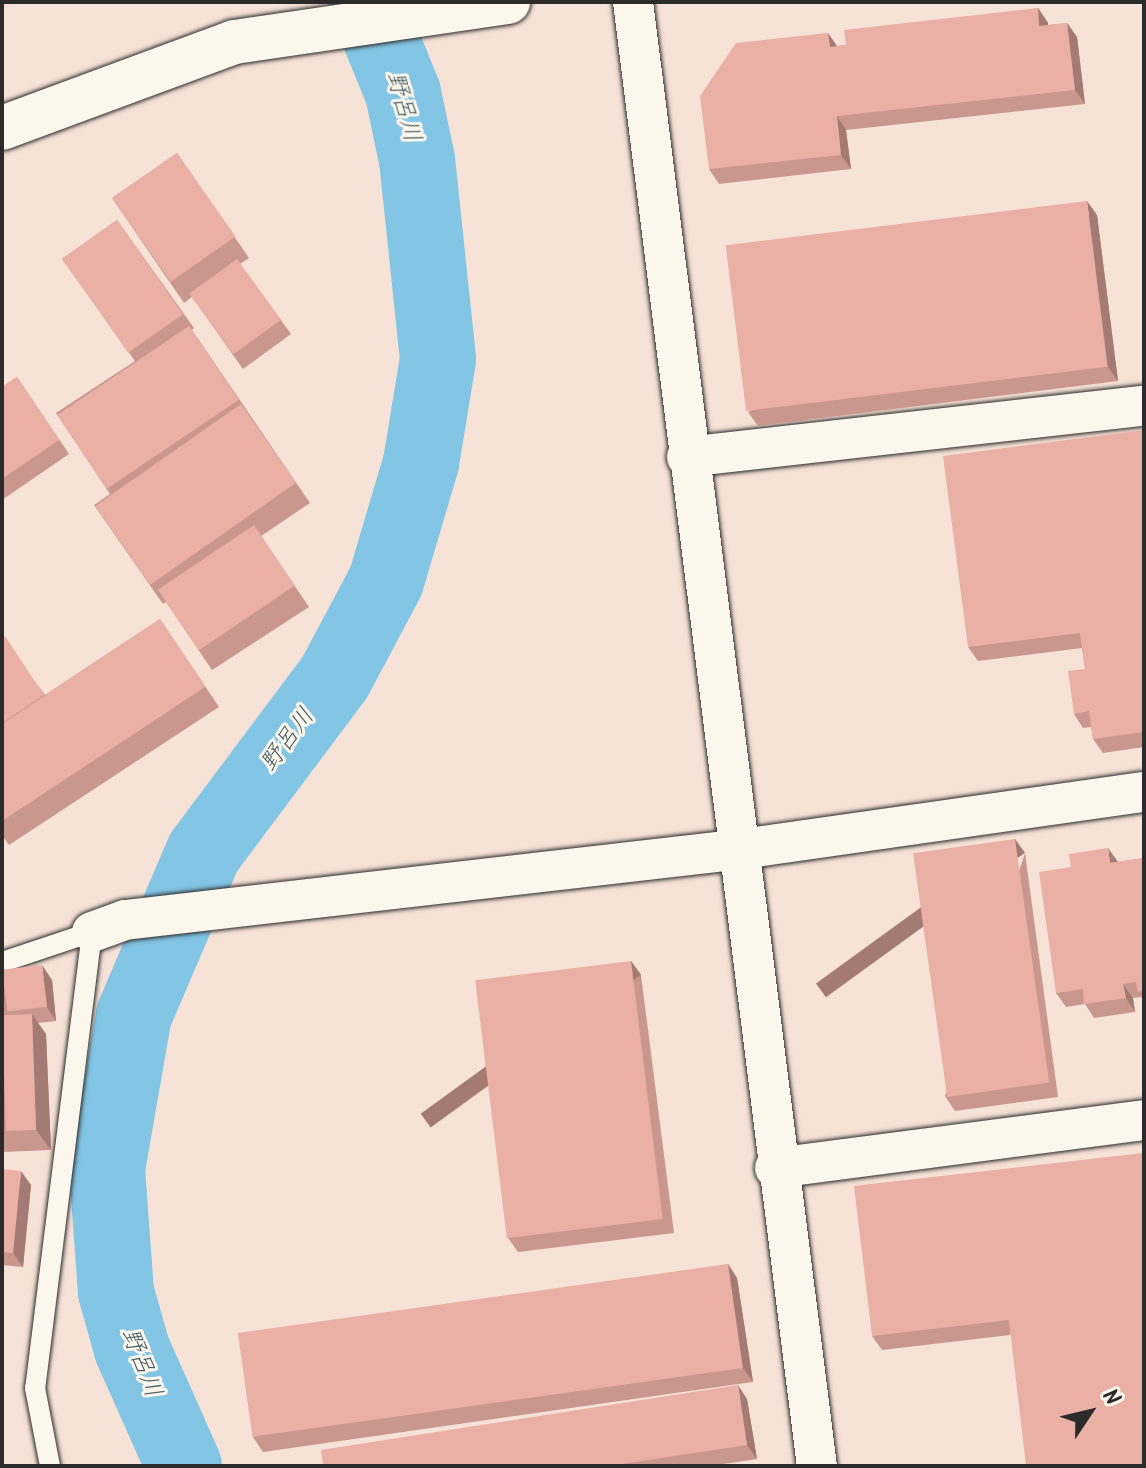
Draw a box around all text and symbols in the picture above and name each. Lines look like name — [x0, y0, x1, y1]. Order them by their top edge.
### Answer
water label: 野呂川 — [380, 68, 426, 146]
water label: 野呂川 — [255, 703, 321, 777]
water label: 野呂川 — [115, 1324, 167, 1402]
north arrow — [1050, 1372, 1130, 1452]
text: N — [1092, 1382, 1128, 1414]

